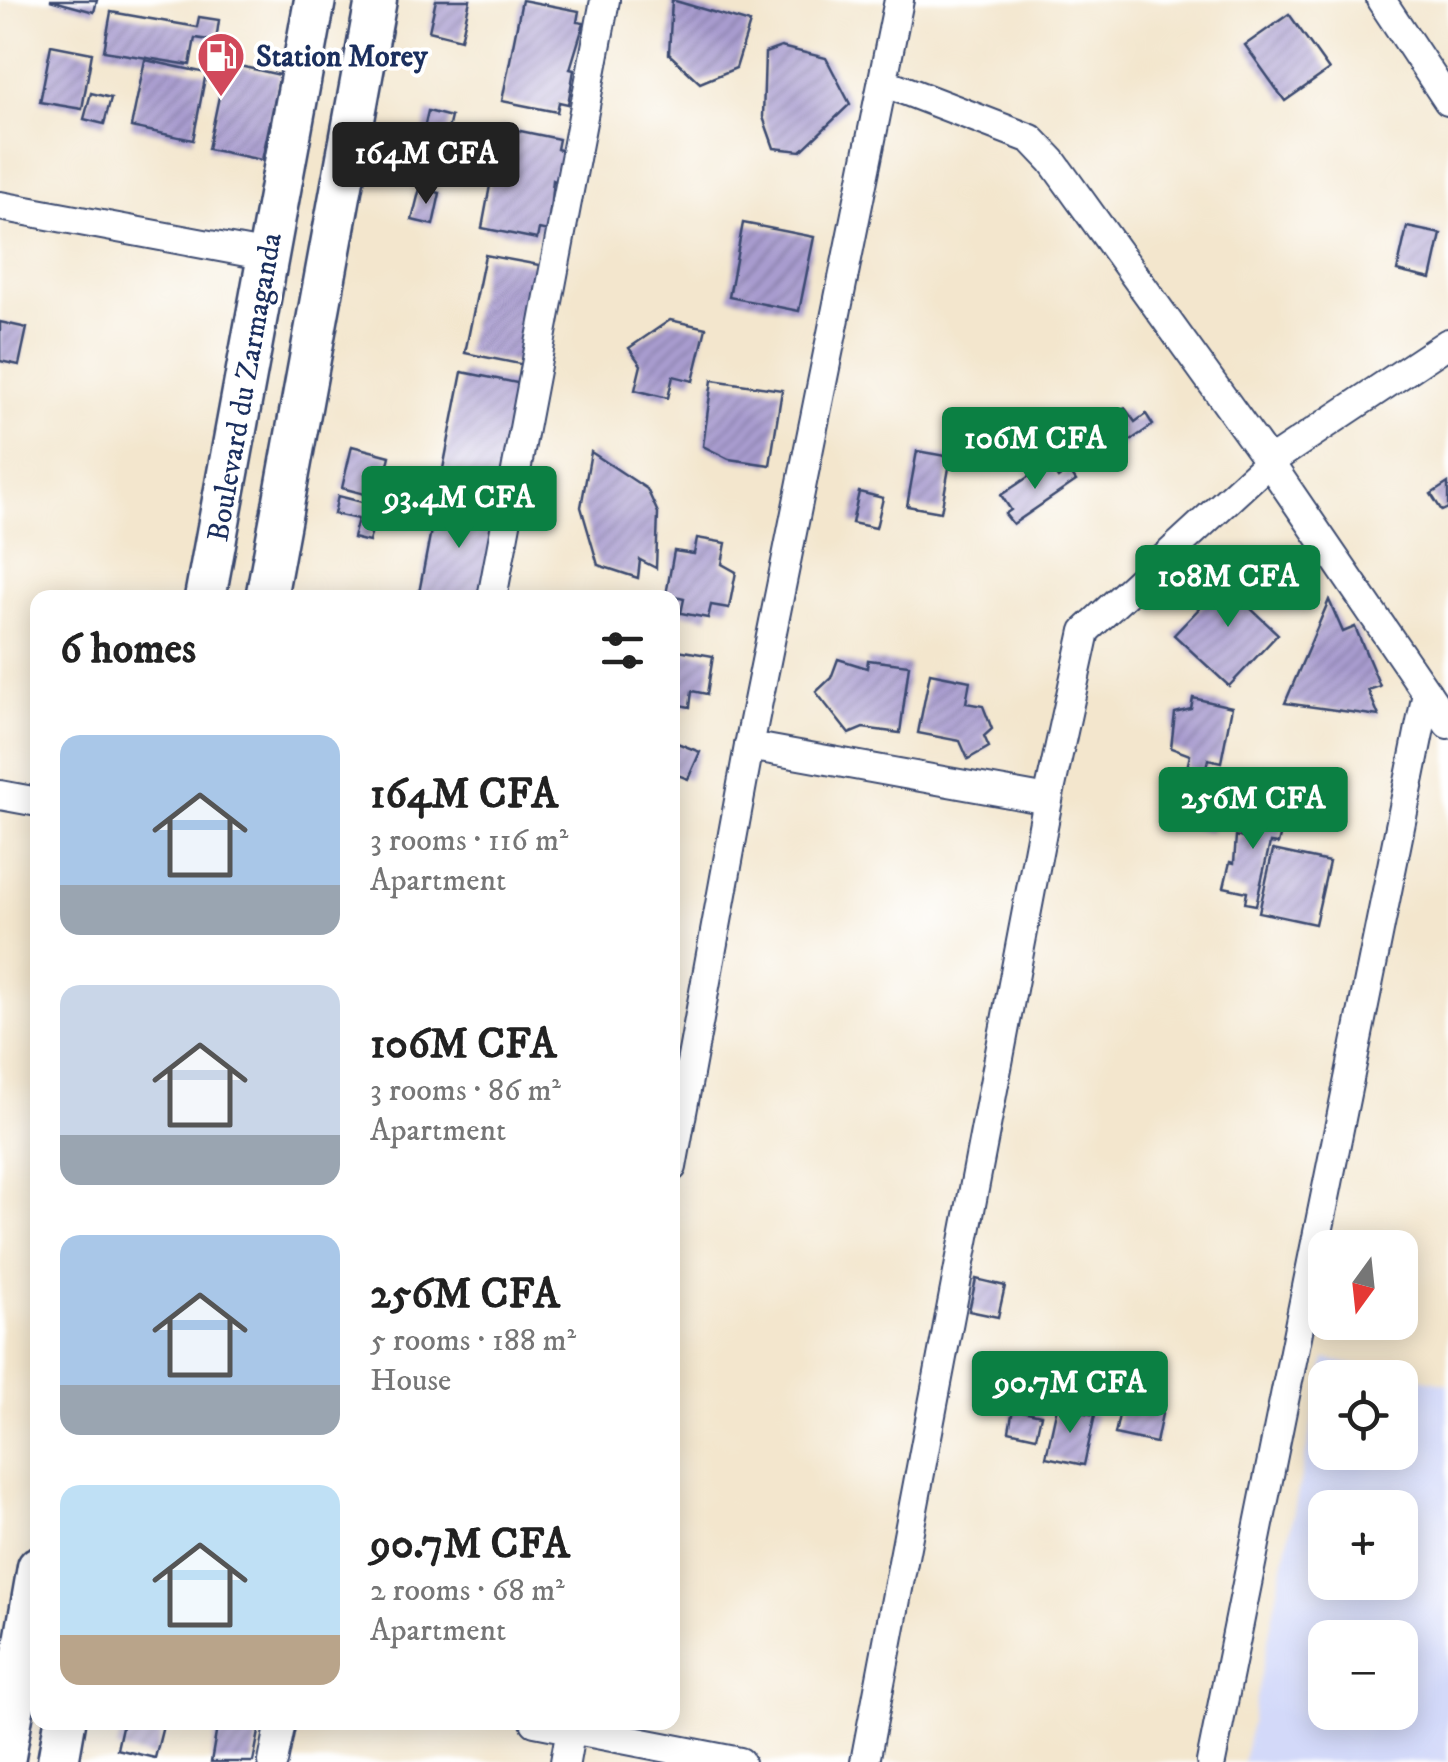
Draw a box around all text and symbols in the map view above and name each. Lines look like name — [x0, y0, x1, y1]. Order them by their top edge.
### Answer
fuel station icon: Station Morey — [195, 30, 247, 98]
place label: Station Morey — [256, 39, 428, 76]
pin: 164M CFA — [323, 122, 529, 207]
text: 164M CFA — [354, 134, 498, 174]
street label: Boulevard du Zarmaganda — [200, 230, 291, 545]
pin: 106M CFA — [932, 407, 1138, 492]
text: 106M CFA — [964, 419, 1106, 459]
pin: 93.4M CFA — [345, 466, 573, 551]
text: 93.4M CFA — [384, 478, 534, 518]
pin: 108M CFA — [1125, 545, 1331, 630]
text: 108M CFA — [1157, 557, 1299, 597]
icon: filters — [595, 623, 650, 678]
text: 6 homes — [60, 624, 196, 676]
pin: 256M CFA — [1150, 767, 1356, 852]
text: 164M CFA — [370, 769, 558, 821]
icon: home — [140, 775, 260, 895]
text: 256M CFA — [1181, 779, 1325, 819]
text: 3 rooms · 116 m² — [370, 821, 568, 861]
text: Apartment — [370, 861, 506, 901]
text: 106M CFA — [370, 1019, 556, 1071]
icon: home — [140, 1025, 260, 1145]
text: 3 rooms · 86 m² — [370, 1071, 561, 1111]
text: Apartment — [370, 1111, 506, 1151]
north arrow — [1308, 1230, 1418, 1340]
map controls — [1308, 1230, 1418, 1730]
text: 256M CFA — [370, 1269, 560, 1321]
icon: home — [140, 1275, 260, 1395]
text: 5 rooms · 188 m² — [370, 1321, 576, 1361]
pin: 90.7M CFA — [956, 1351, 1184, 1436]
button: locate — [1308, 1360, 1418, 1470]
text: House — [370, 1361, 451, 1401]
text: 90.7M CFA — [994, 1363, 1146, 1403]
button: + — [1308, 1490, 1418, 1600]
text: 90.7M CFA — [370, 1519, 570, 1571]
icon: home — [140, 1525, 260, 1645]
text: 2 rooms · 68 m² — [370, 1571, 565, 1611]
text: Apartment — [370, 1611, 506, 1651]
button: − — [1308, 1620, 1418, 1730]

